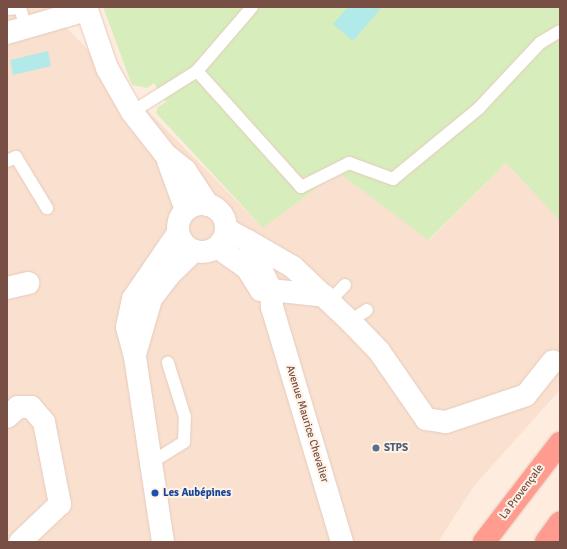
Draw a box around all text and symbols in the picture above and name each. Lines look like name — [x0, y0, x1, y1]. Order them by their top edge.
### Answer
street label: Avenue Maurice Chevalier — [283, 364, 331, 484]
place label: STPS — [384, 441, 408, 455]
marker: STPS — [371, 443, 381, 453]
street label: La Provençale — [497, 462, 547, 522]
place label: Les Aubépines — [163, 486, 231, 500]
marker: Les Aubépines — [150, 488, 160, 498]

